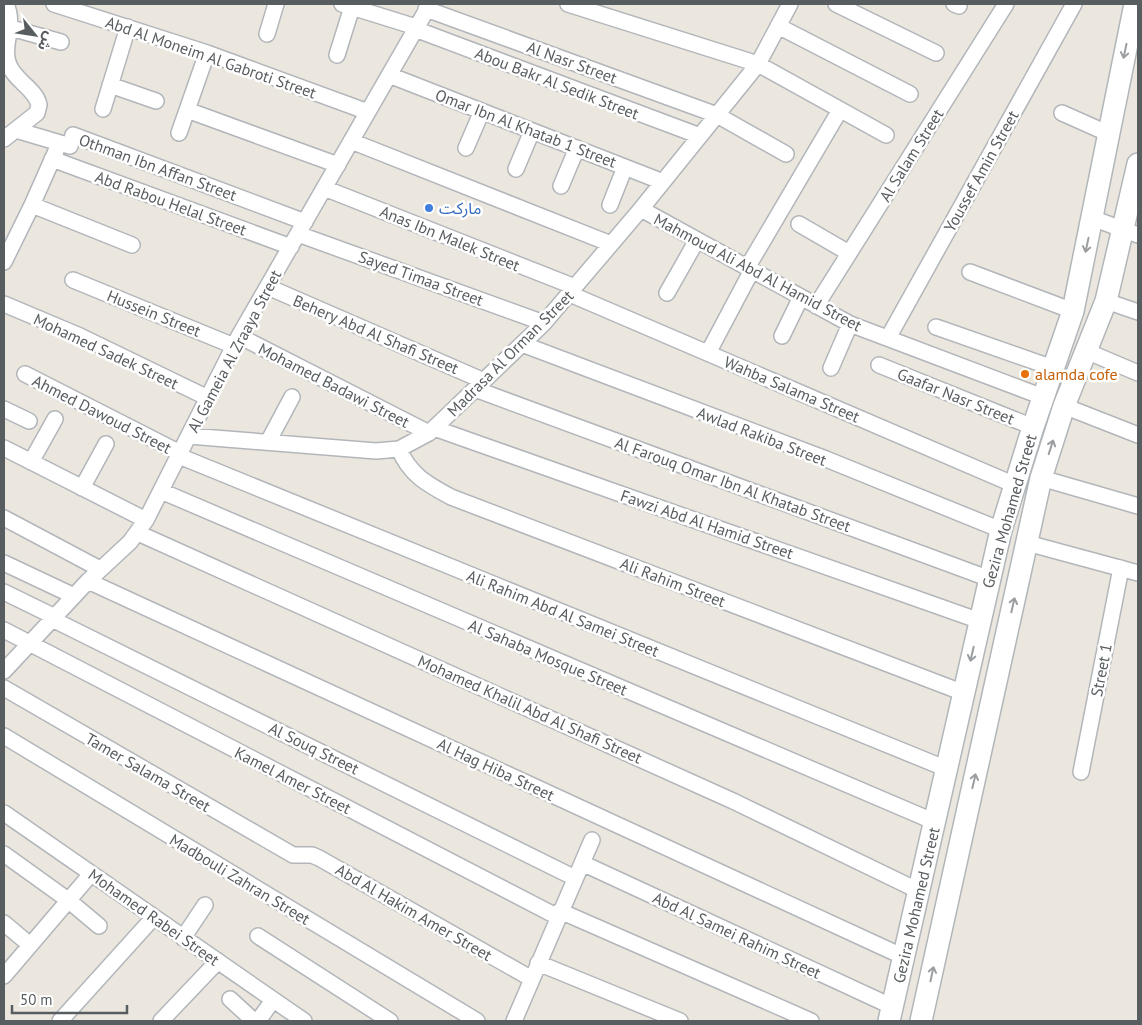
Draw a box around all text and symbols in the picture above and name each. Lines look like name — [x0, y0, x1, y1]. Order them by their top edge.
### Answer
north arrow — [10, 10, 60, 60]
street label: Abd Al Moneim Al Gabroti Street — [103, 12, 319, 103]
text: ش — [34, 29, 59, 54]
street label: Al Nasr Street — [524, 36, 620, 88]
street label: Abou Bakr Al Sedik Street — [472, 43, 642, 124]
one-way arrow — [1120, 43, 1129, 59]
street label: Omar Ibn Al Khatab 1 Street — [433, 84, 620, 172]
street label: Al Salam Street — [875, 104, 948, 205]
street label: Youssef Amin Street — [939, 106, 1023, 235]
street label: Othman Ibn Affan Street — [76, 129, 240, 205]
street label: Abd Rabou Helal Street — [93, 166, 250, 240]
place label: ماركت — [439, 198, 481, 218]
street label: Anas Ibn Malek Street — [377, 201, 523, 275]
marker: ماركت — [423, 202, 435, 214]
street label: Mahmoud Ali Abd Al Hamid Street — [651, 209, 866, 336]
one-way arrow — [1082, 237, 1091, 253]
street label: Sayed Timaa Street — [356, 246, 487, 310]
street label: Al Gameia Al Zraaya Street — [183, 266, 286, 436]
street label: Hussein Street — [104, 285, 204, 341]
street label: Madrasa Al Orman Street — [443, 285, 578, 420]
street label: Behery Abd Al Shafi Street — [290, 290, 462, 378]
street label: Mohamed Sadek Street — [30, 309, 182, 394]
street label: Mohamed Badawi Street — [255, 338, 413, 432]
street label: Wahba Salama Street — [721, 351, 863, 427]
street label: Gaafar Nasr Street — [895, 363, 1018, 429]
place label: alamda cofe — [1035, 364, 1118, 384]
marker: alamda cofe — [1019, 368, 1031, 380]
street label: Ahmed Dawoud Street — [29, 370, 175, 458]
street label: Awlad Rakiba Street — [694, 402, 830, 470]
street label: Gezira Mohamed Street — [977, 431, 1041, 590]
street label: Al Farouq Omar Ibn Al Khatab Street — [612, 432, 854, 536]
one-way arrow — [1047, 440, 1056, 455]
street label: Fawzi Abd Al Hamid Street — [618, 485, 797, 563]
street label: Ali Rahim Street — [618, 553, 729, 611]
street label: Ali Rahim Abd Al Samei Street — [464, 565, 662, 661]
one-way arrow — [1009, 598, 1019, 614]
street label: Al Sahaba Mosque Street — [466, 614, 631, 700]
street label: Street 1 — [1086, 642, 1116, 698]
one-way arrow — [967, 646, 977, 662]
street label: Mohamed Khalil Abd Al Shafi Street — [415, 650, 646, 768]
street label: Al Souq Street — [266, 718, 363, 779]
street label: Tamer Salama Street — [82, 728, 215, 816]
street label: Al Hag Hiba Street — [434, 733, 558, 805]
street label: Kamel Amer Street — [231, 742, 355, 818]
one-way arrow — [970, 773, 979, 789]
street label: Gezira Mohamed Street — [888, 824, 944, 985]
street label: Madbouli Zahran Street — [166, 829, 314, 929]
street label: Abd Al Hakim Amer Street — [332, 859, 496, 965]
street label: Mohamed Rabei Street — [85, 864, 224, 970]
street label: Abd Al Samei Rahim Street — [650, 887, 825, 983]
one-way arrow — [928, 966, 937, 982]
scale bar — [12, 982, 128, 1014]
text: 50 m — [20, 990, 53, 1009]

